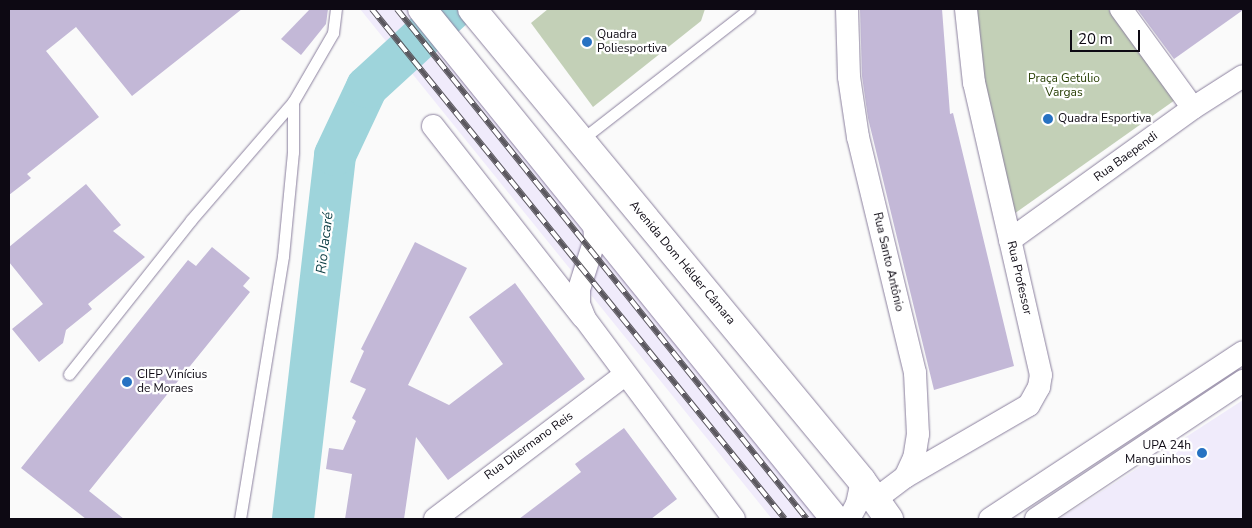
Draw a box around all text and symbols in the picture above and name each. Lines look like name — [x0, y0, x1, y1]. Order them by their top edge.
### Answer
scale bar — [1072, 20, 1142, 52]
place label: Quadra Poliesportiva — [597, 28, 667, 56]
text: 20 m — [1078, 29, 1113, 49]
marker: Quadra Poliesportiva — [581, 36, 593, 48]
park label: Praça Getúlio Vargas — [1028, 72, 1100, 100]
place label: Quadra Esportiva — [1058, 112, 1151, 126]
marker: Quadra Esportiva — [1042, 113, 1054, 125]
street label: Rua Baependi — [1091, 129, 1161, 185]
street label: Avenida Dom Hélder Câmara — [626, 198, 738, 328]
water label: Rio Jacaré — [313, 211, 337, 275]
street label: Rua Santo Antônio — [870, 211, 906, 313]
street label: Rua Professor — [1004, 240, 1034, 316]
place label: CIEP Vinícius de Moraes — [137, 368, 207, 396]
marker: CIEP Vinícius de Moraes — [121, 376, 133, 388]
street label: Rua Dilermano Reis — [482, 409, 576, 483]
place label: UPA 24h Manguinhos — [1125, 439, 1191, 467]
marker: UPA 24h Manguinhos — [1195, 446, 1209, 460]

